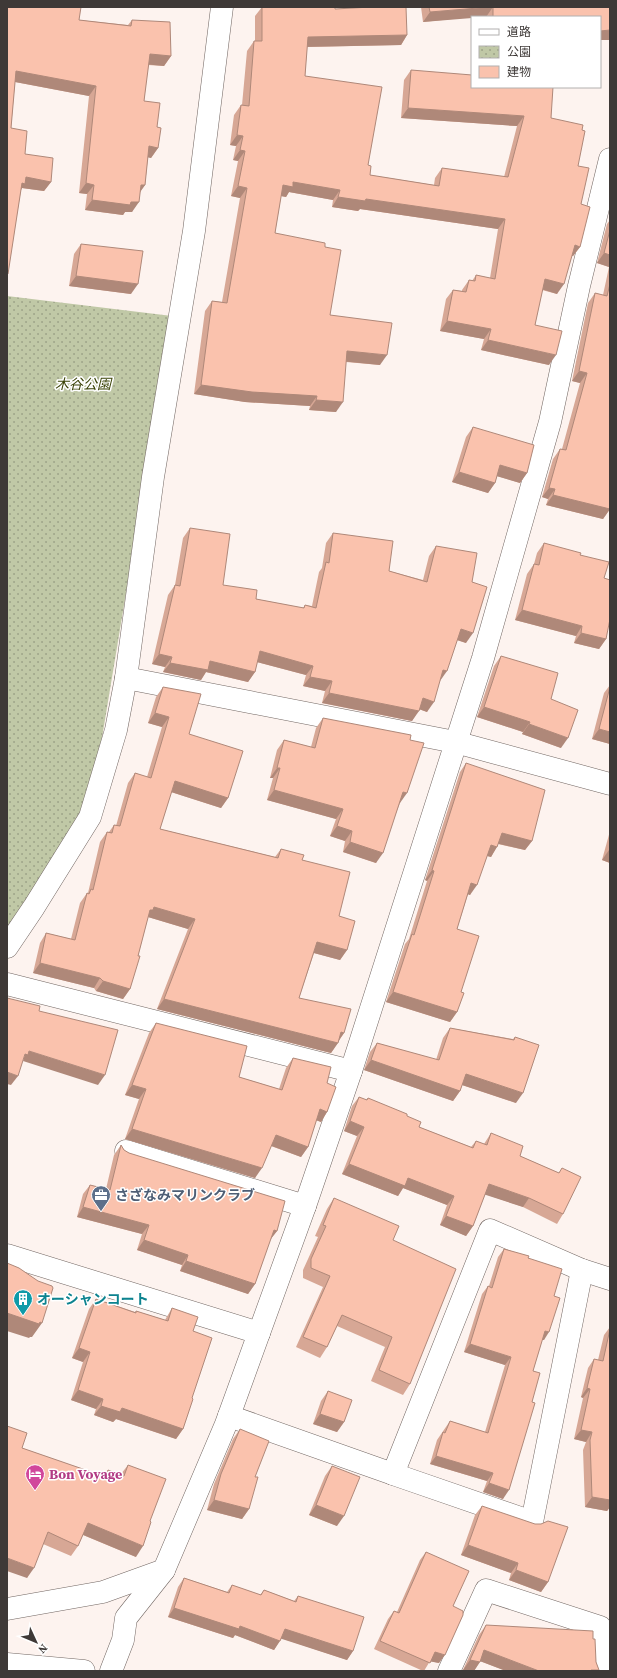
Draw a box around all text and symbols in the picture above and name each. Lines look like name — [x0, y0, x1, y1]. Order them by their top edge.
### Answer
legend — [471, 16, 601, 88]
text: 道路 — [507, 24, 531, 40]
text: 公園 — [507, 44, 531, 60]
text: 建物 — [507, 64, 531, 80]
park label: 木谷公園 — [55, 374, 113, 394]
office icon: さざなみマリンクラブ — [90, 1184, 112, 1212]
place label: さざなみマリンクラブ — [115, 1185, 255, 1205]
building icon: オーシャンコート — [12, 1288, 34, 1316]
place label: オーシャンコート — [37, 1289, 149, 1309]
hotel icon: Bon Voyage — [24, 1463, 46, 1491]
place label: Bon Voyage — [49, 1464, 122, 1484]
north arrow — [16, 1622, 56, 1662]
text: N — [35, 1641, 51, 1657]

